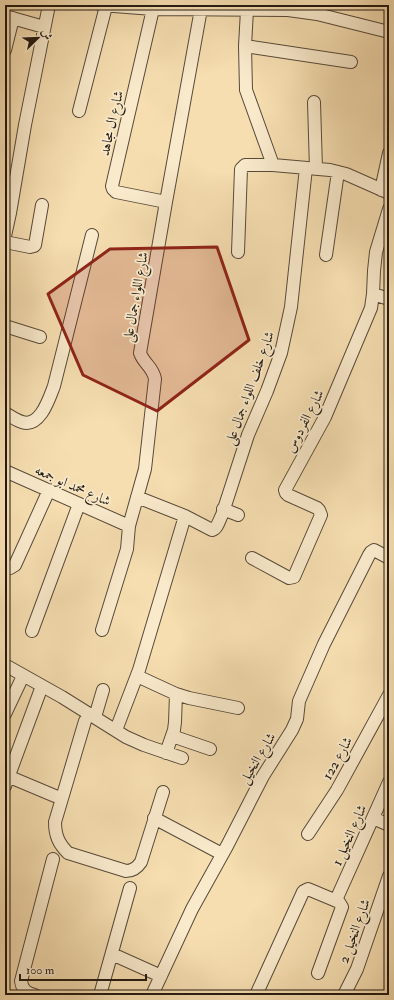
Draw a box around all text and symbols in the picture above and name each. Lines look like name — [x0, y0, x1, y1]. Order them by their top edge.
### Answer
north arrow — [18, 18, 58, 58]
text: ش — [39, 27, 55, 42]
street label: شارع ال مجاهد — [96, 89, 130, 158]
street label: شارع اللواء جمال على — [119, 250, 155, 344]
street label: شارع خلف اللواء جمال على — [221, 329, 281, 448]
street label: شارع الفردوس — [281, 387, 330, 457]
street label: شارع محمد ابو جمعه — [31, 461, 113, 512]
street label: شارع النخيل — [235, 729, 282, 789]
street label: شارع 122 — [319, 734, 359, 784]
street label: شارع النخيل 1 — [328, 802, 373, 870]
street label: شارع النخيل 2 — [335, 897, 377, 967]
scale bar — [20, 956, 146, 982]
text: 100 m — [26, 963, 55, 978]

